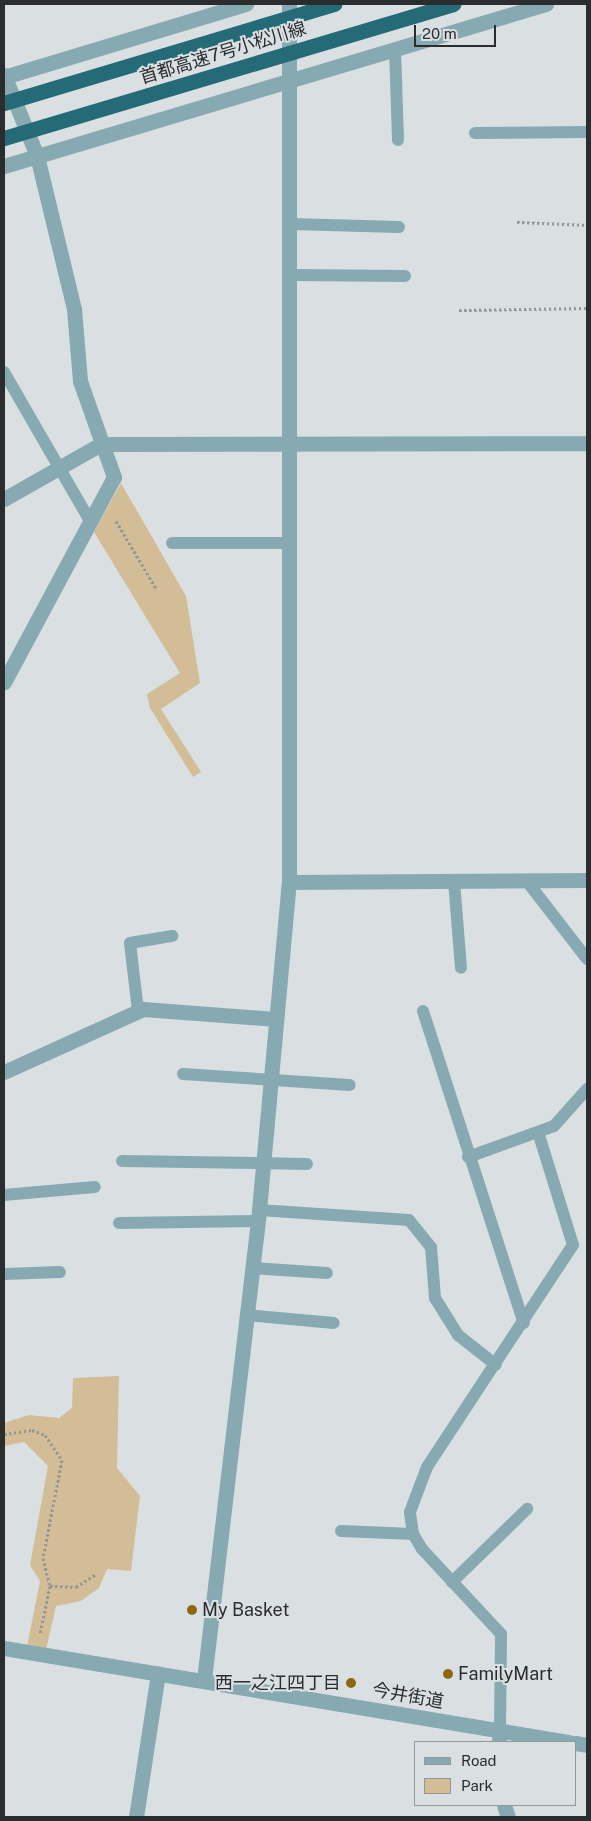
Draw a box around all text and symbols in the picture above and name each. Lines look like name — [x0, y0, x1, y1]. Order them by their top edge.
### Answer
scale bar — [416, 15, 498, 47]
street label: 首都高速7号小松川線 — [137, 17, 309, 89]
text: 20 m — [422, 25, 457, 42]
place label: My Basket — [202, 1599, 289, 1621]
marker: My Basket — [186, 1604, 198, 1616]
place label: FamilyMart — [458, 1663, 553, 1685]
marker: FamilyMart — [442, 1668, 454, 1680]
place label: 西一之江四丁目 — [215, 1672, 341, 1694]
marker: 西一之江四丁目 — [345, 1677, 357, 1689]
street label: 今井街道 — [371, 1679, 445, 1713]
legend — [414, 1741, 576, 1806]
text: Road — [461, 1752, 497, 1769]
text: Park — [461, 1777, 493, 1794]

